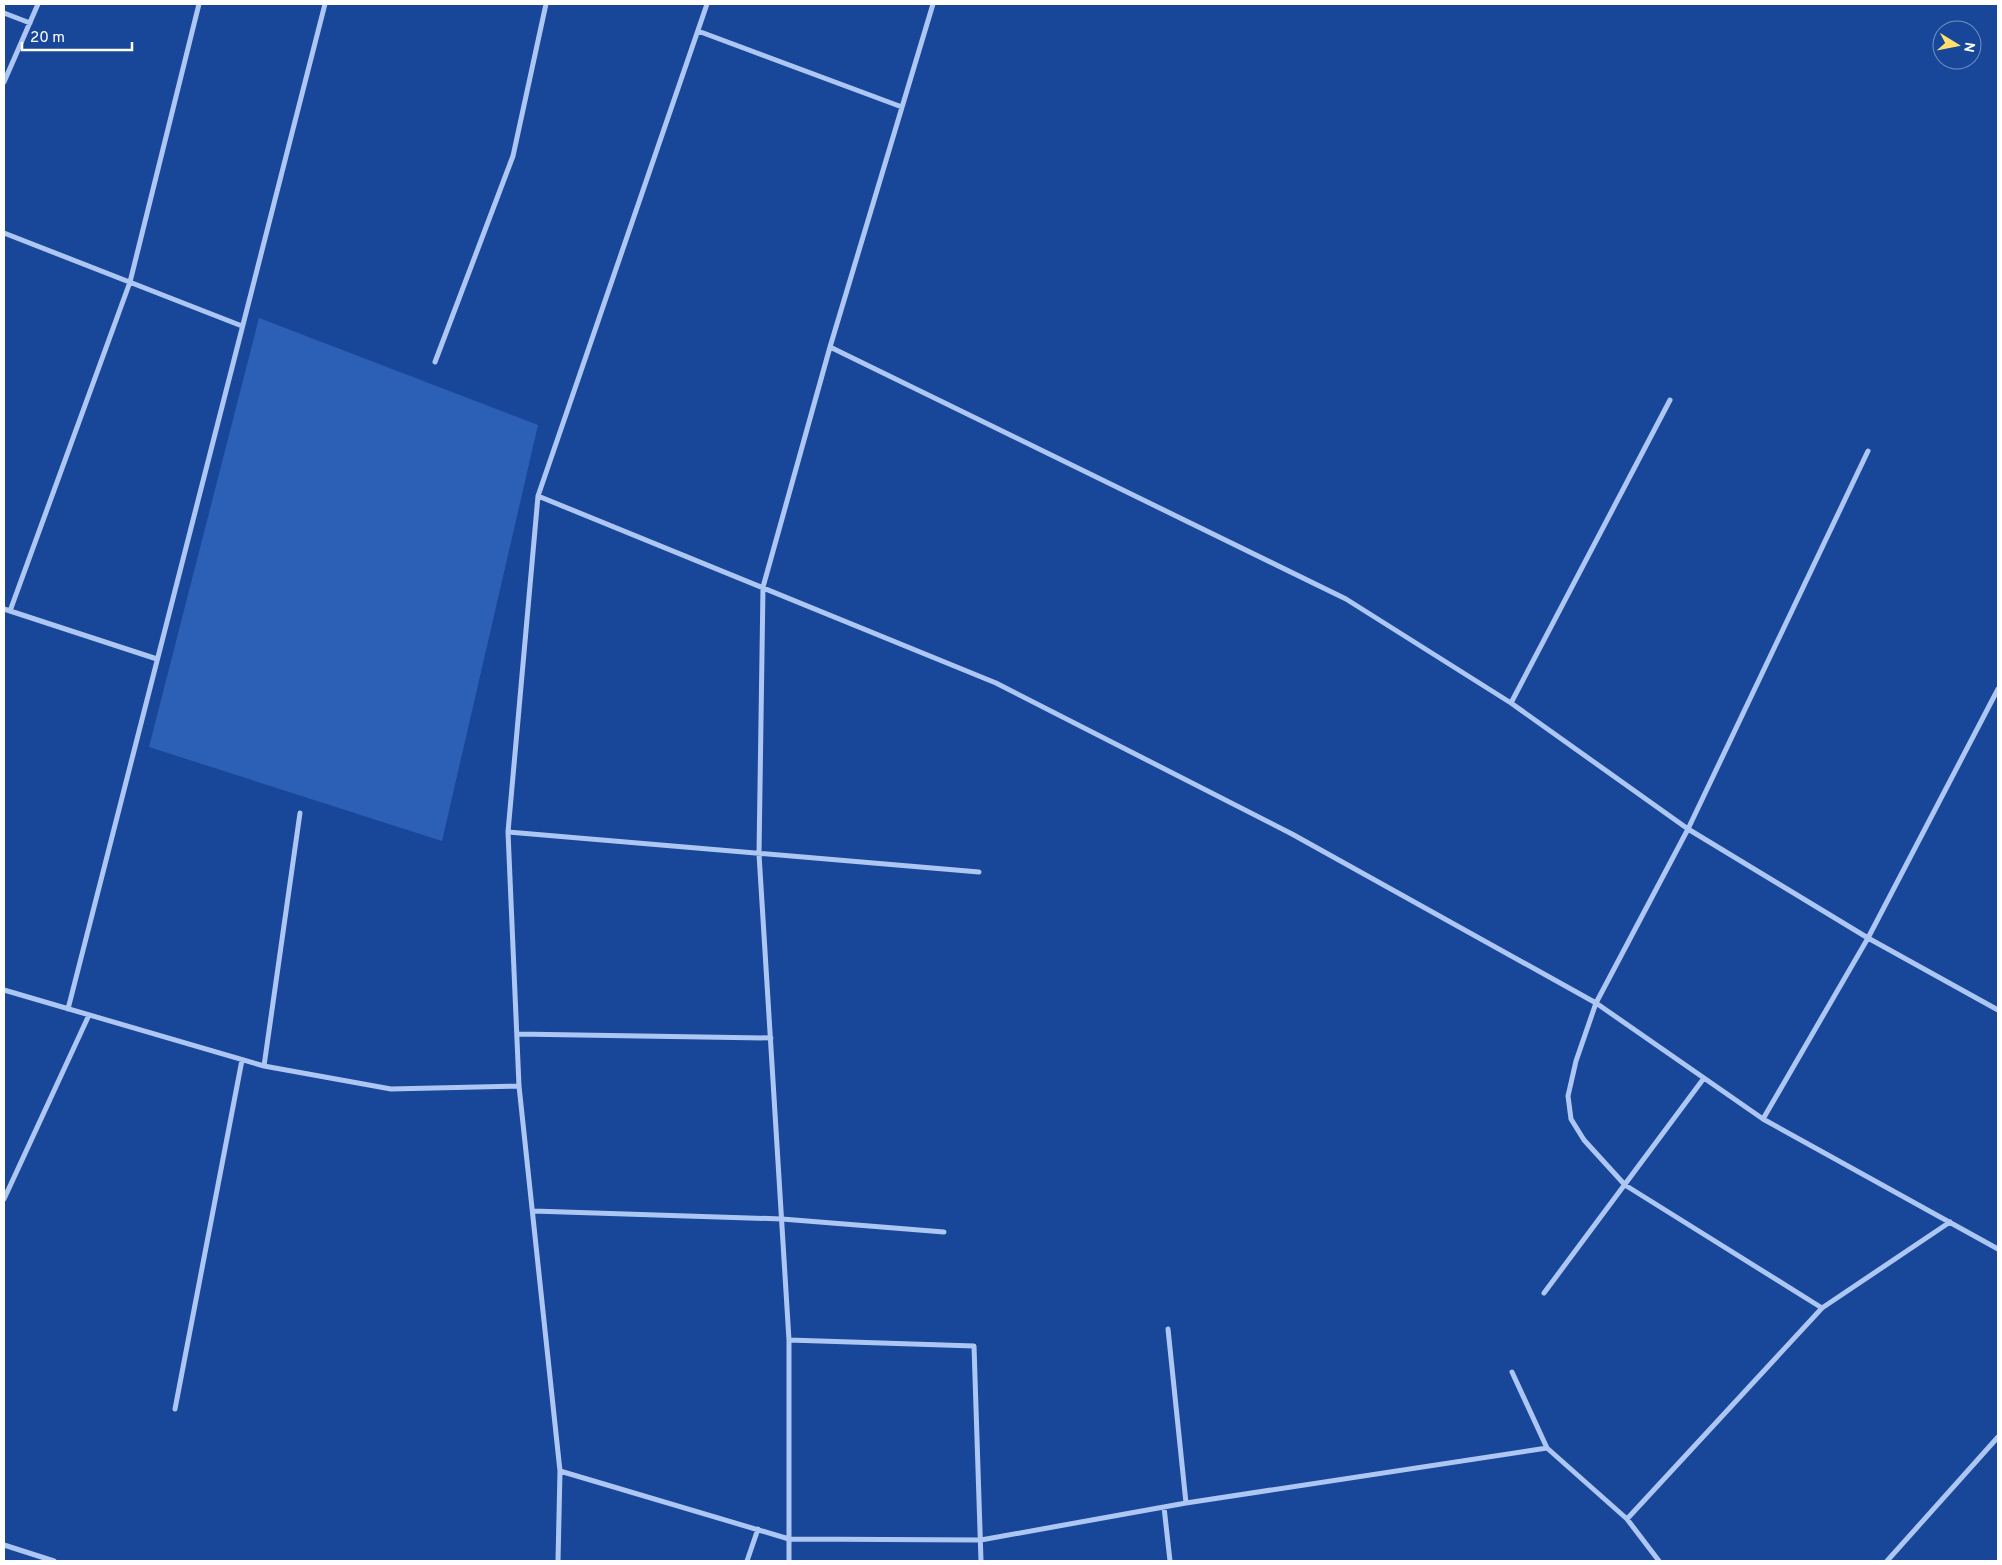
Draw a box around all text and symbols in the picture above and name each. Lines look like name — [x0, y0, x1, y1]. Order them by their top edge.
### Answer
scale bar — [22, 20, 132, 52]
north arrow — [1932, 20, 1982, 70]
text: 20 m — [30, 29, 65, 48]
text: N — [1959, 41, 1978, 53]

